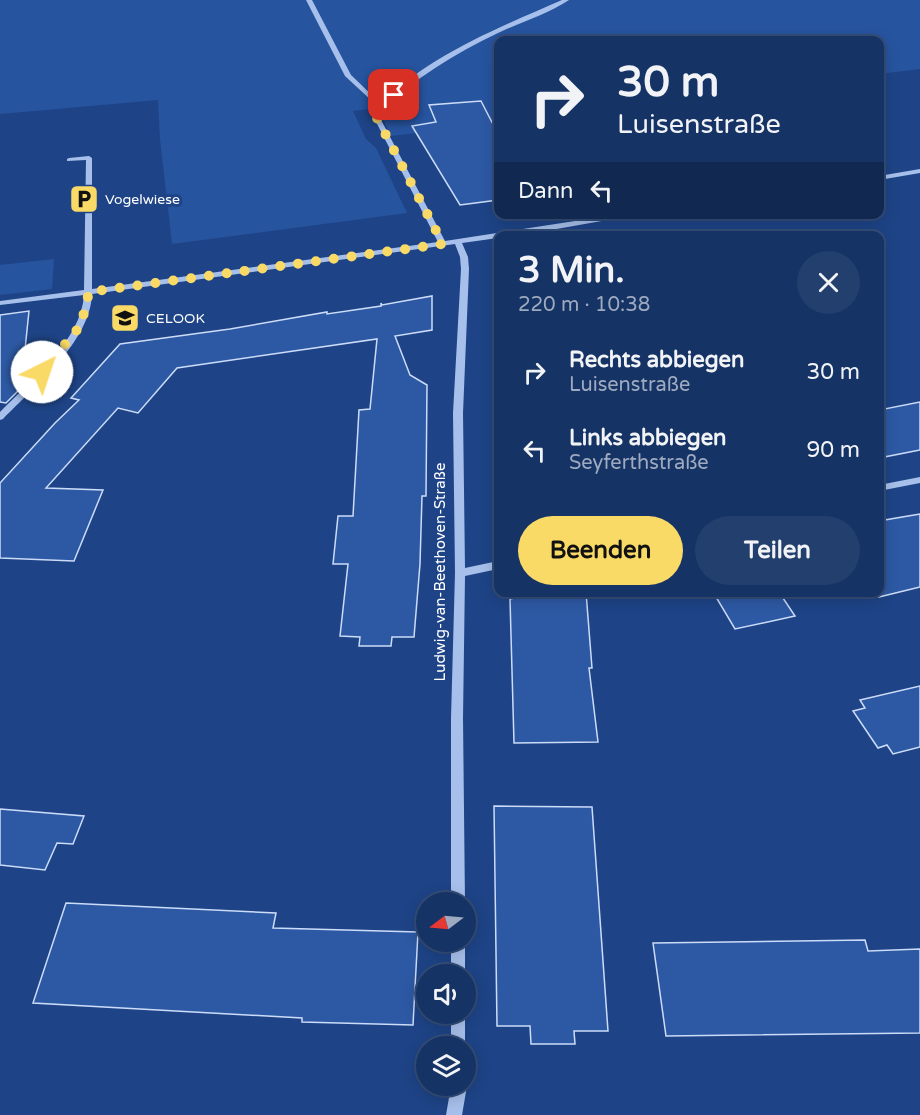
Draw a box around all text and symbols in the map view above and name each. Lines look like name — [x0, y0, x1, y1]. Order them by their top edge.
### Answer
text: 30 m — [617, 57, 719, 108]
icon: right — [518, 60, 596, 138]
pin — [368, 69, 419, 120]
icon: arrive — [377, 78, 410, 111]
text: Luisenstraße — [617, 108, 781, 141]
icon: left — [585, 174, 618, 207]
text: Dann — [518, 178, 573, 204]
parking icon: Vogelwiese — [68, 183, 100, 215]
place label: Vogelwiese — [105, 191, 180, 208]
text: 3 Min. — [518, 249, 625, 292]
button: close — [797, 251, 860, 314]
text: 220 m · 10:38 — [518, 293, 650, 317]
school or university icon: CELOOK — [109, 302, 141, 334]
place label: CELOOK — [146, 310, 205, 327]
position arrow — [10, 340, 74, 404]
text: Rechts abbiegen — [569, 347, 744, 373]
icon: right — [518, 356, 551, 389]
text: 30 m — [806, 359, 860, 385]
text: Luisenstraße — [569, 373, 690, 397]
text: Links abbiegen — [569, 425, 727, 451]
icon: left — [518, 434, 551, 467]
text: 90 m — [806, 437, 860, 463]
text: Seyferthstraße — [569, 451, 709, 475]
street label: Ludwig-van-Beethoven-Straße — [431, 463, 449, 681]
button: Beenden — [518, 516, 683, 585]
button: Teilen — [695, 516, 860, 585]
north arrow — [416, 892, 476, 952]
map controls — [416, 892, 476, 1096]
button: sound — [416, 964, 476, 1024]
button: layers — [416, 1036, 476, 1096]

